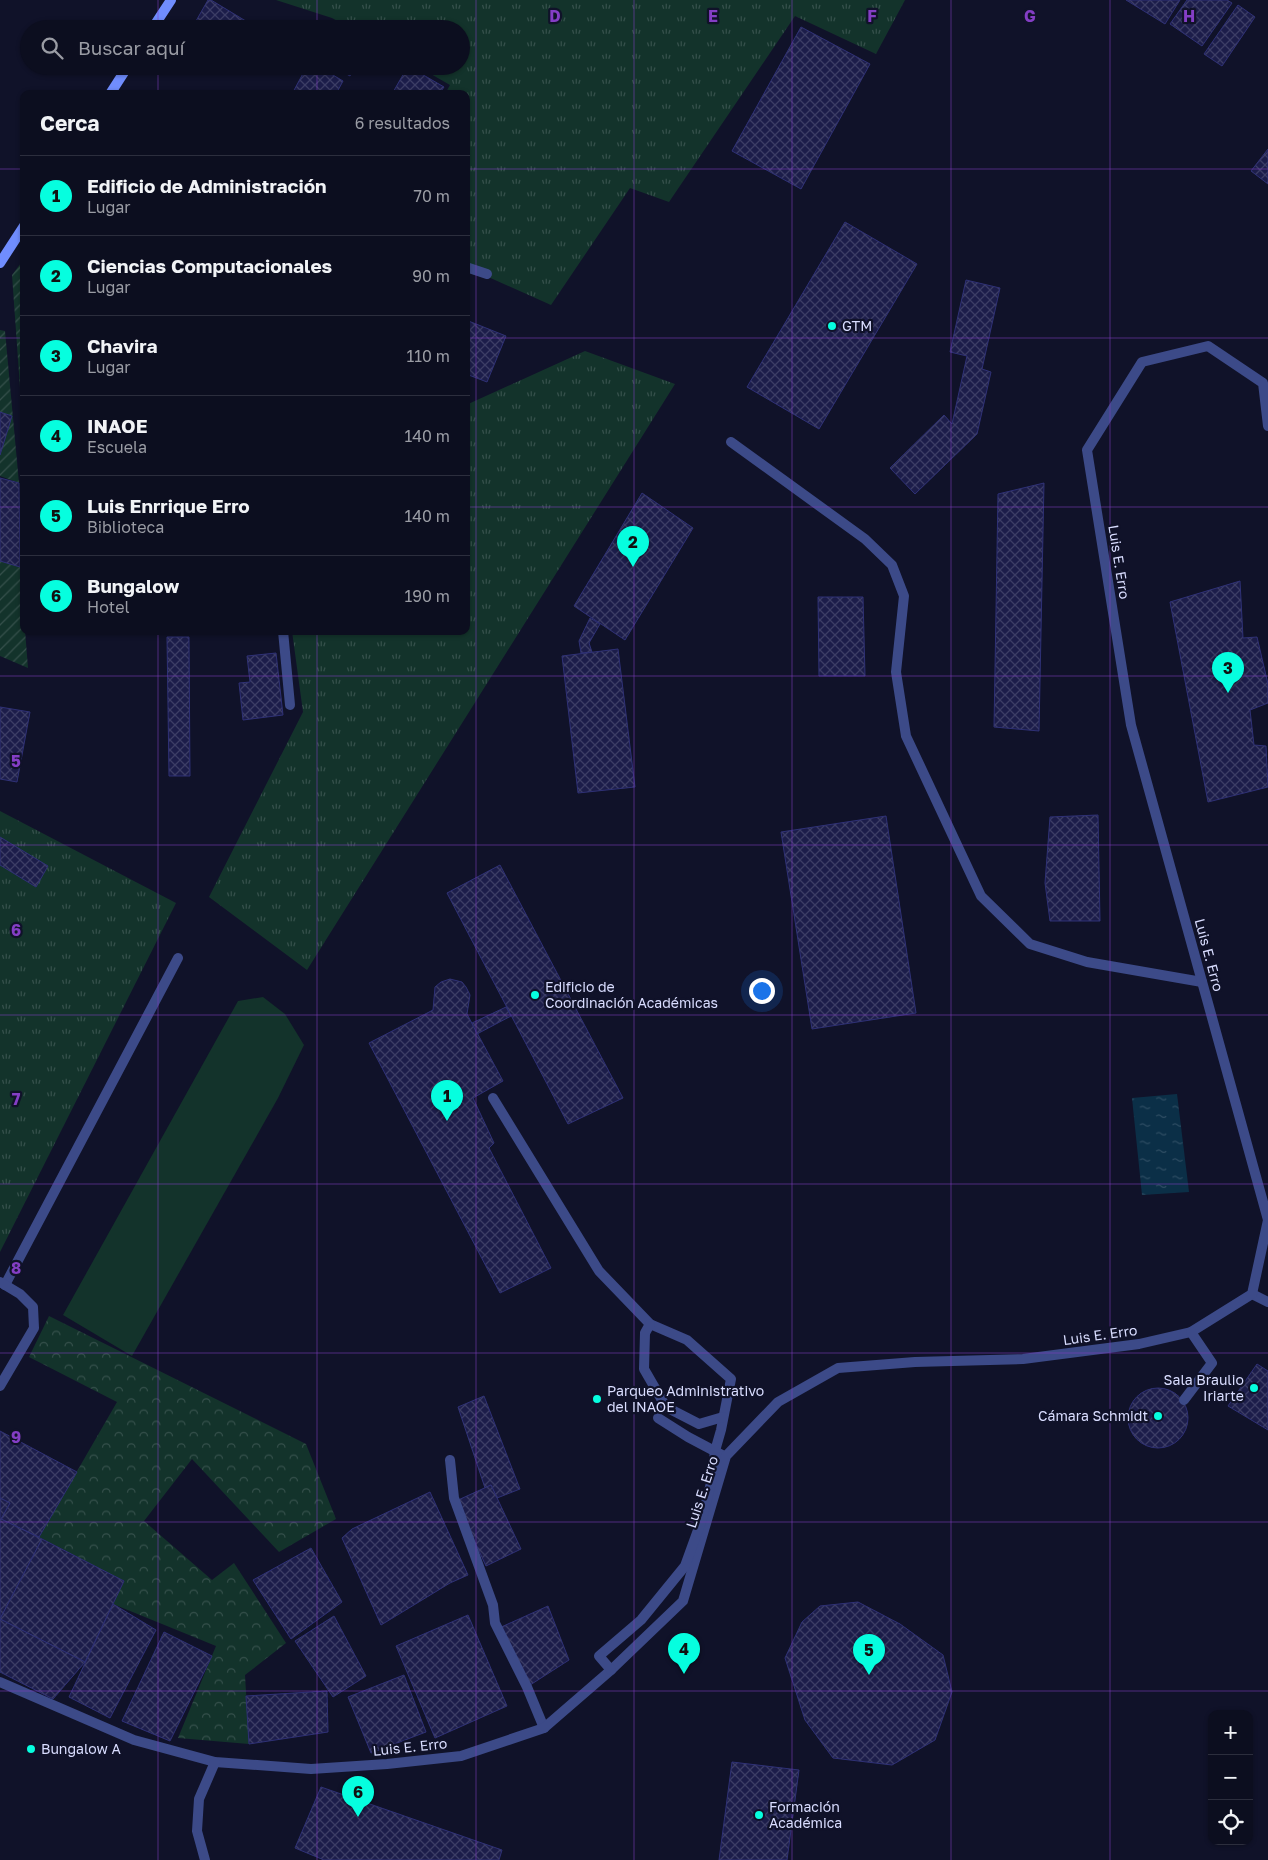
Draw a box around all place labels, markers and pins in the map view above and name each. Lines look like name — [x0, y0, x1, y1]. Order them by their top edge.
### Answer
place label: GTM — [842, 317, 872, 334]
marker: GTM — [826, 320, 838, 332]
pin: 2 — [617, 526, 649, 567]
pin: 3 — [1212, 652, 1244, 693]
place label: Edificio de Coordinación Académicas — [545, 978, 718, 1011]
marker: Edificio de Coordinación Académicas — [529, 989, 541, 1001]
pin: 1 — [431, 1080, 463, 1121]
place label: Sala Braulio Iriarte — [1164, 1371, 1244, 1404]
place label: Parqueo Administrativo del INAOE — [607, 1382, 764, 1415]
marker: Sala Braulio Iriarte — [1248, 1382, 1260, 1394]
marker: Parqueo Administrativo del INAOE — [591, 1393, 603, 1405]
place label: Cámara Schmidt — [1038, 1407, 1148, 1424]
marker: Cámara Schmidt — [1152, 1410, 1164, 1422]
pin: 4 — [668, 1633, 700, 1674]
pin: 5 — [853, 1634, 885, 1675]
place label: Bungalow A — [41, 1740, 121, 1757]
marker: Bungalow A — [25, 1743, 37, 1755]
pin: 6 — [342, 1776, 374, 1817]
place label: Formación Académica — [769, 1798, 842, 1831]
marker: Formación Académica — [753, 1809, 765, 1821]

